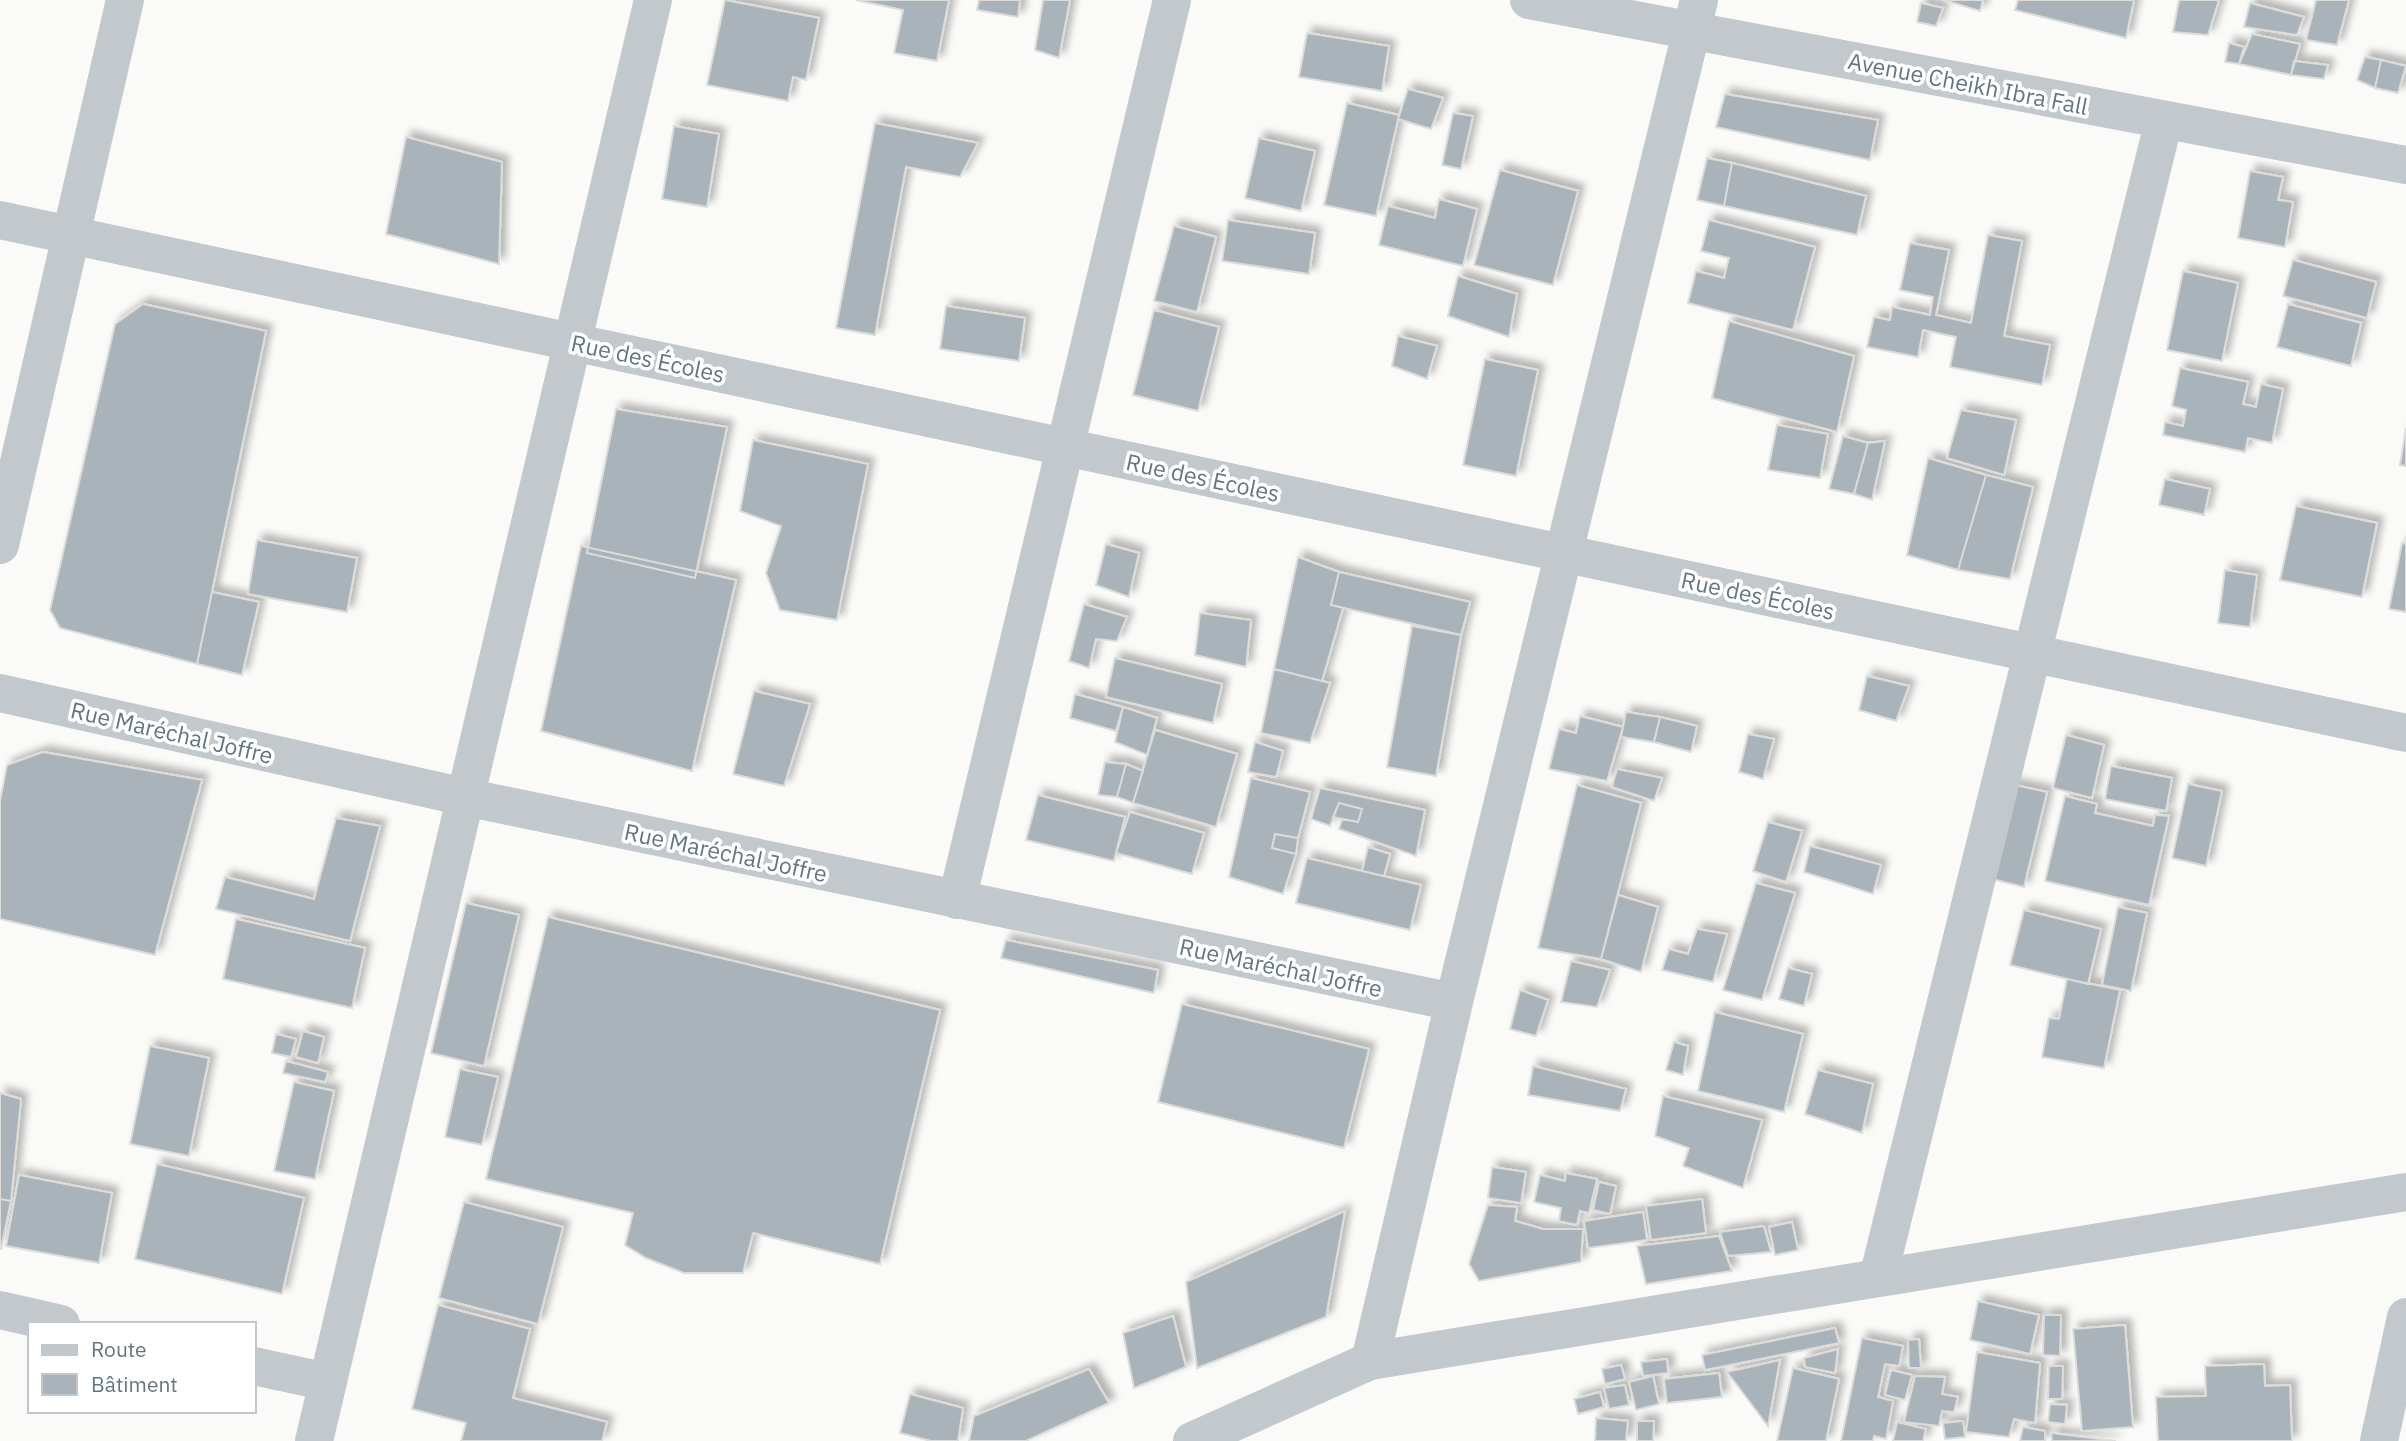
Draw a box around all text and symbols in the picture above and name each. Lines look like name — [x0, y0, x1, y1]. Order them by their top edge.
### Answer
street label: Avenue Cheikh Ibra Fall — [1845, 45, 2091, 121]
street label: Rue des Écoles — [569, 327, 727, 389]
street label: Rue des Écoles — [1124, 446, 1282, 508]
street label: Rue des Écoles — [1679, 564, 1837, 626]
street label: Rue Maréchal Joffre — [68, 694, 276, 770]
street label: Rue Maréchal Joffre — [622, 816, 830, 888]
street label: Rue Maréchal Joffre — [1177, 931, 1385, 1003]
legend — [28, 1322, 256, 1413]
text: Route — [91, 1335, 147, 1363]
text: Bâtiment — [91, 1370, 178, 1398]

